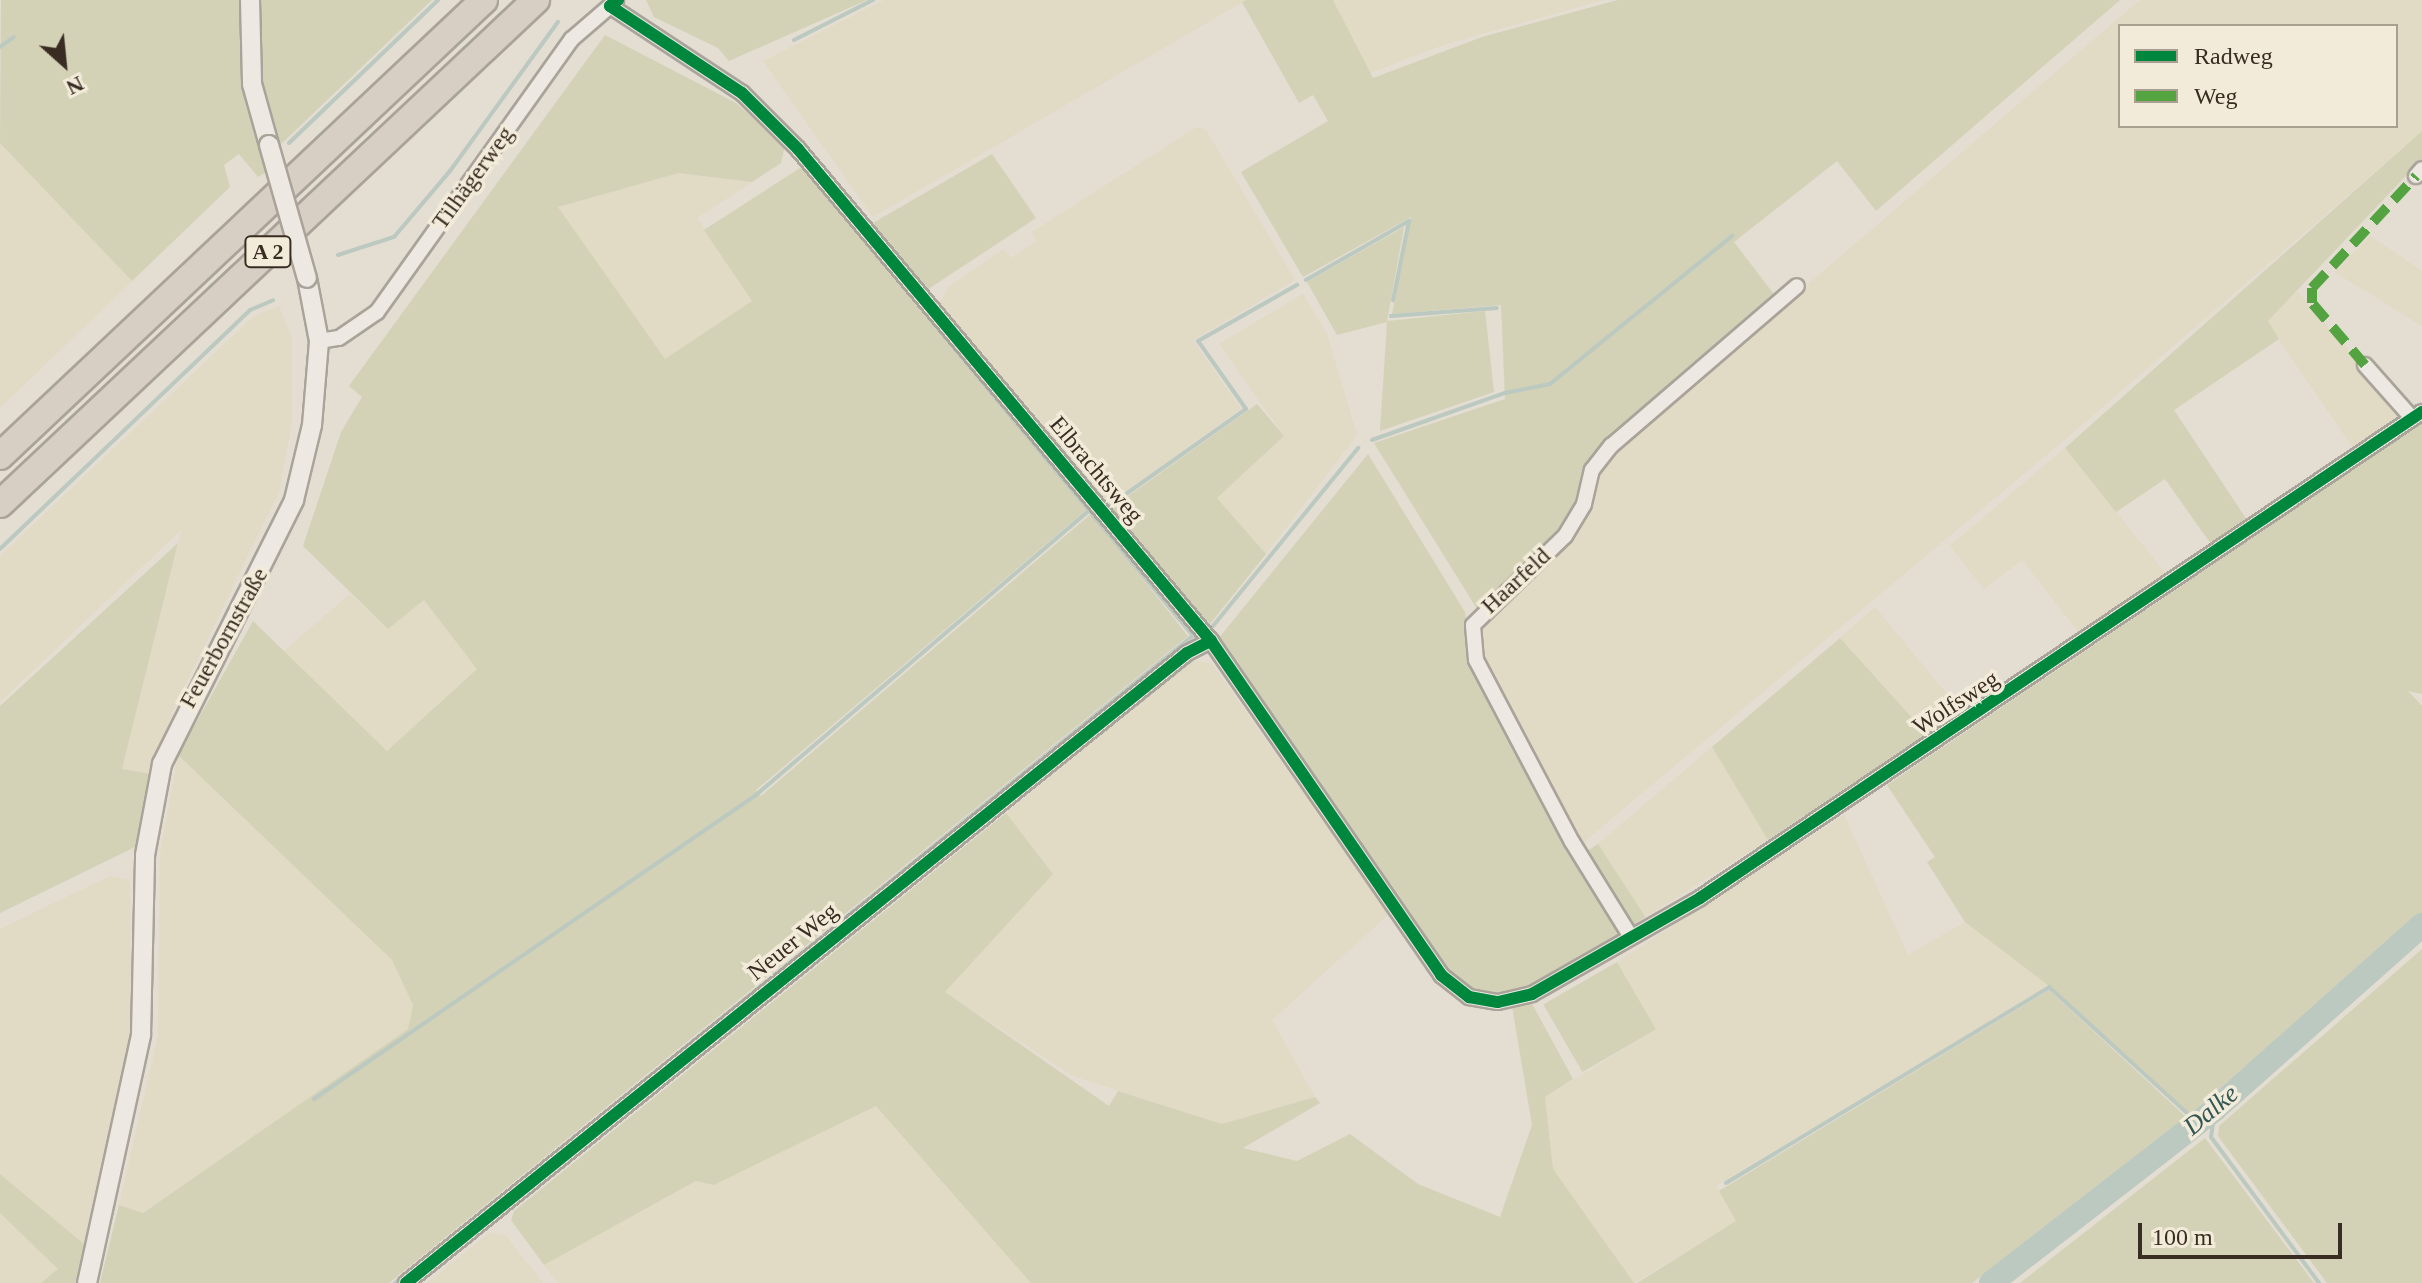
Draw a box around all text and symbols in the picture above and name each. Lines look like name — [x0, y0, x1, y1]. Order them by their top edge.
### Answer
north arrow — [24, 24, 104, 104]
legend — [2118, 24, 2398, 128]
text: Radweg — [2194, 43, 2273, 69]
text: N — [62, 71, 88, 101]
text: Weg — [2194, 83, 2237, 109]
street label: Tilhägerweg — [426, 121, 520, 235]
road number: A 2 — [242, 234, 294, 270]
street label: Elbrachtsweg — [1043, 411, 1149, 529]
street label: Haarfeld — [1475, 542, 1557, 620]
street label: Feuerbornstraße — [174, 563, 274, 713]
street label: Wolfsweg — [1908, 665, 2004, 741]
street label: Neuer Weg — [742, 897, 844, 987]
water label: Dalke — [2177, 1078, 2245, 1142]
scale bar — [2142, 1207, 2346, 1257]
text: 100 m — [2152, 1224, 2213, 1250]

